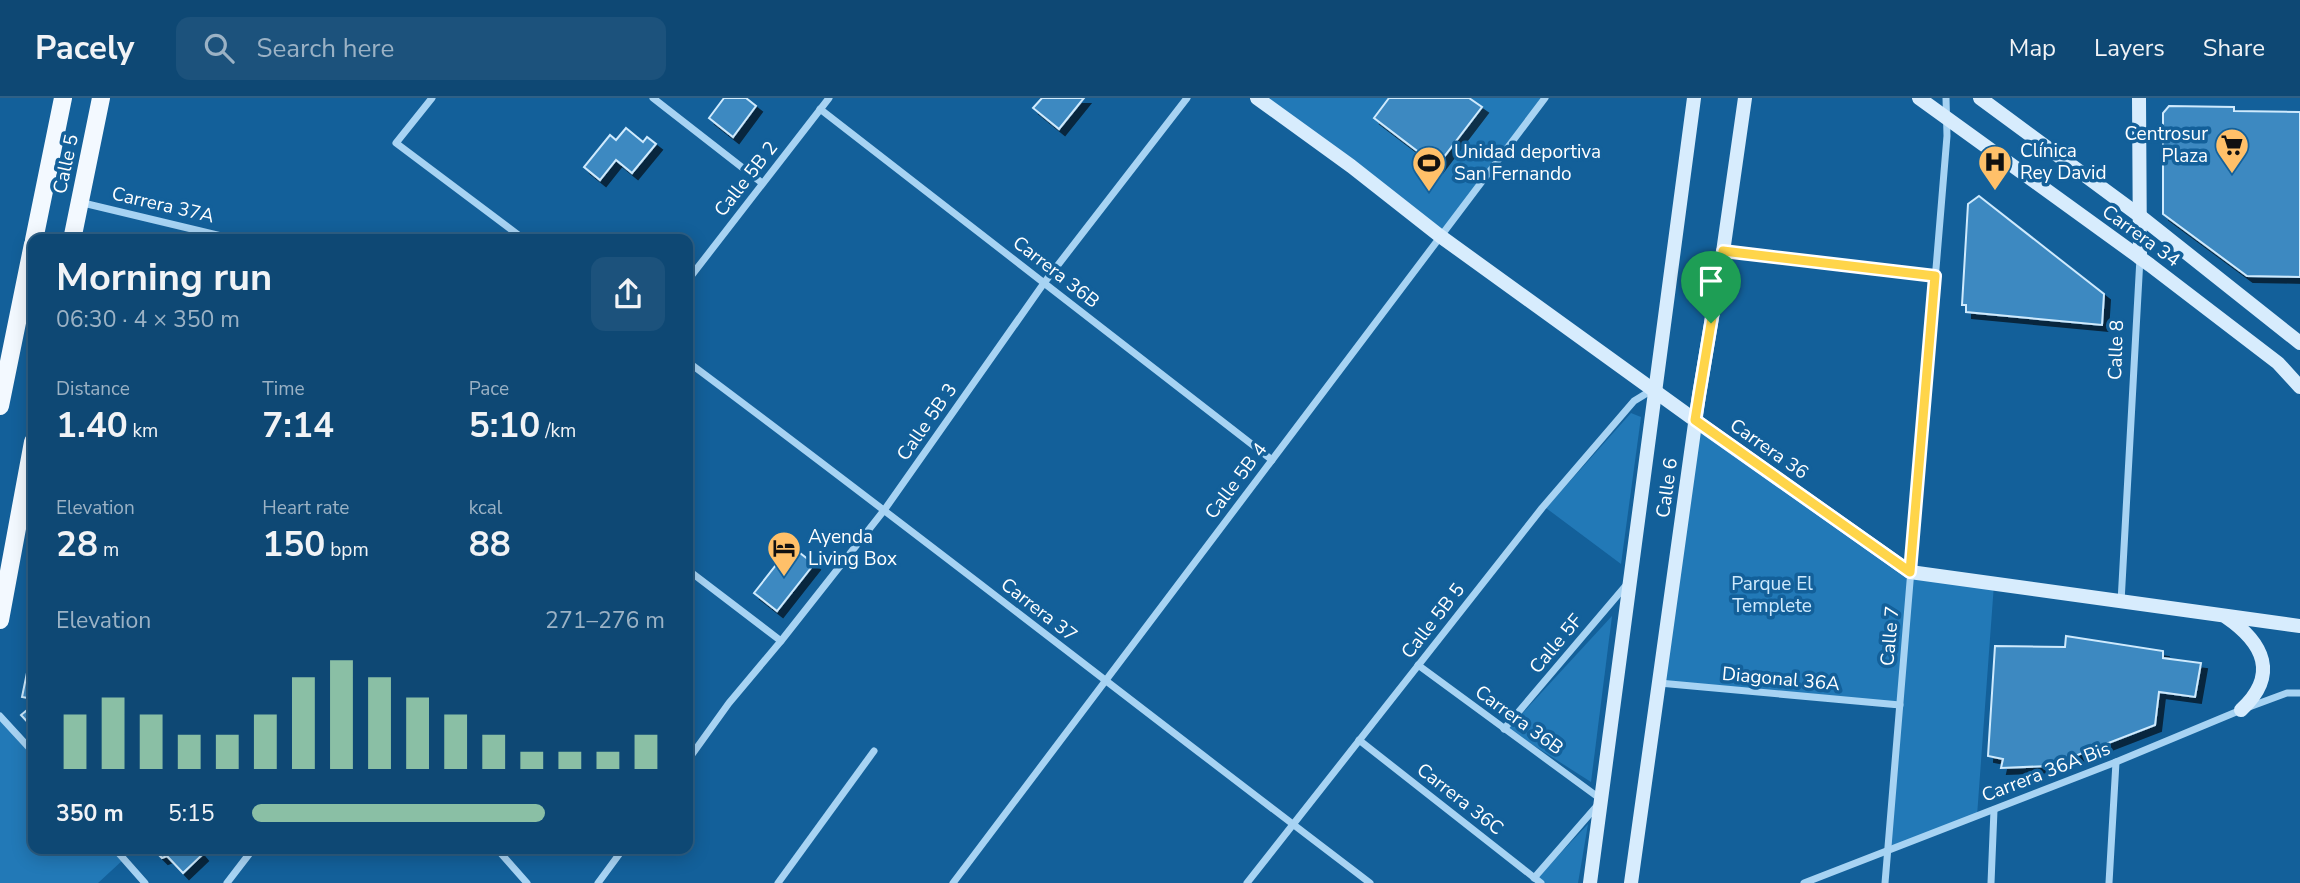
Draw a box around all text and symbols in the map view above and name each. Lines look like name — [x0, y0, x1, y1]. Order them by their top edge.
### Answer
search box — [176, 17, 666, 80]
text: Pacely — [35, 26, 134, 71]
icon: search — [200, 29, 238, 67]
text: Search here — [256, 31, 394, 66]
text: Map — [2009, 32, 2056, 64]
text: Layers — [2094, 32, 2165, 64]
text: Share — [2203, 32, 2265, 64]
place label: Centrosur Plaza — [2124, 121, 2208, 169]
supermarket icon: Centrosur Plaza — [2213, 126, 2251, 175]
street label: Calle 5 — [47, 132, 85, 196]
street label: Calle 5B 2 — [708, 136, 784, 222]
place label: Clínica Rey David — [2020, 138, 2106, 186]
place label: Unidad deportiva San Fernando — [1454, 139, 1601, 187]
hospital icon: Clínica Rey David — [1976, 143, 2014, 192]
sports icon: Unidad deportiva San Fernando — [1410, 144, 1448, 193]
street label: Carrera 37A — [109, 181, 217, 229]
street label: Carrera 34 — [2097, 199, 2185, 273]
street label: Carrera 36B — [1007, 230, 1105, 314]
pin — [1681, 251, 1741, 323]
text: Morning run — [56, 252, 272, 303]
button: share — [591, 257, 665, 331]
icon: arrive — [1692, 262, 1730, 300]
text: 06:30 · 4 × 350 m — [56, 304, 240, 335]
street label: Calle 8 — [2102, 320, 2130, 380]
text: Distance — [56, 376, 130, 402]
text: Time — [262, 376, 305, 402]
text: Pace — [469, 376, 509, 402]
street label: Calle 5B 3 — [891, 378, 963, 466]
text: 1.40 — [56, 402, 128, 449]
text: 7:14 — [262, 402, 334, 449]
text: 5:10 — [469, 402, 540, 449]
street label: Carrera 36 — [1724, 412, 1814, 486]
text: km — [128, 418, 158, 444]
text: /km — [540, 418, 576, 444]
street label: Calle 5B 4 — [1199, 438, 1273, 524]
street label: Calle 6 — [1650, 456, 1684, 520]
text: Elevation — [56, 495, 135, 521]
text: Heart rate — [262, 495, 349, 521]
text: kcal — [469, 495, 502, 521]
text: 28 — [56, 521, 98, 568]
text: 150 — [262, 521, 325, 568]
text: 88 — [469, 521, 511, 568]
place label: Ayenda Living Box — [808, 524, 897, 572]
hotel icon: Ayenda Living Box — [765, 529, 803, 578]
text: m — [98, 537, 119, 563]
text: bpm — [325, 537, 369, 563]
park label: Parque El Templete — [1731, 571, 1813, 619]
street label: Carrera 37 — [995, 572, 1083, 648]
street label: Calle 5B 5 — [1395, 578, 1471, 664]
text: Elevation — [56, 605, 151, 636]
text: 271–276 m — [545, 605, 665, 636]
street label: Calle 7 — [1874, 605, 1906, 667]
street label: Calle 5F — [1523, 609, 1589, 679]
street label: Diagonal 36A — [1721, 661, 1841, 697]
street label: Carrera 36B — [1470, 679, 1568, 761]
street label: Carrera 36A Bis — [1978, 736, 2114, 808]
street label: Carrera 36C — [1411, 757, 1509, 841]
text: 350 m — [56, 798, 124, 829]
text: 5:15 — [168, 798, 215, 829]

